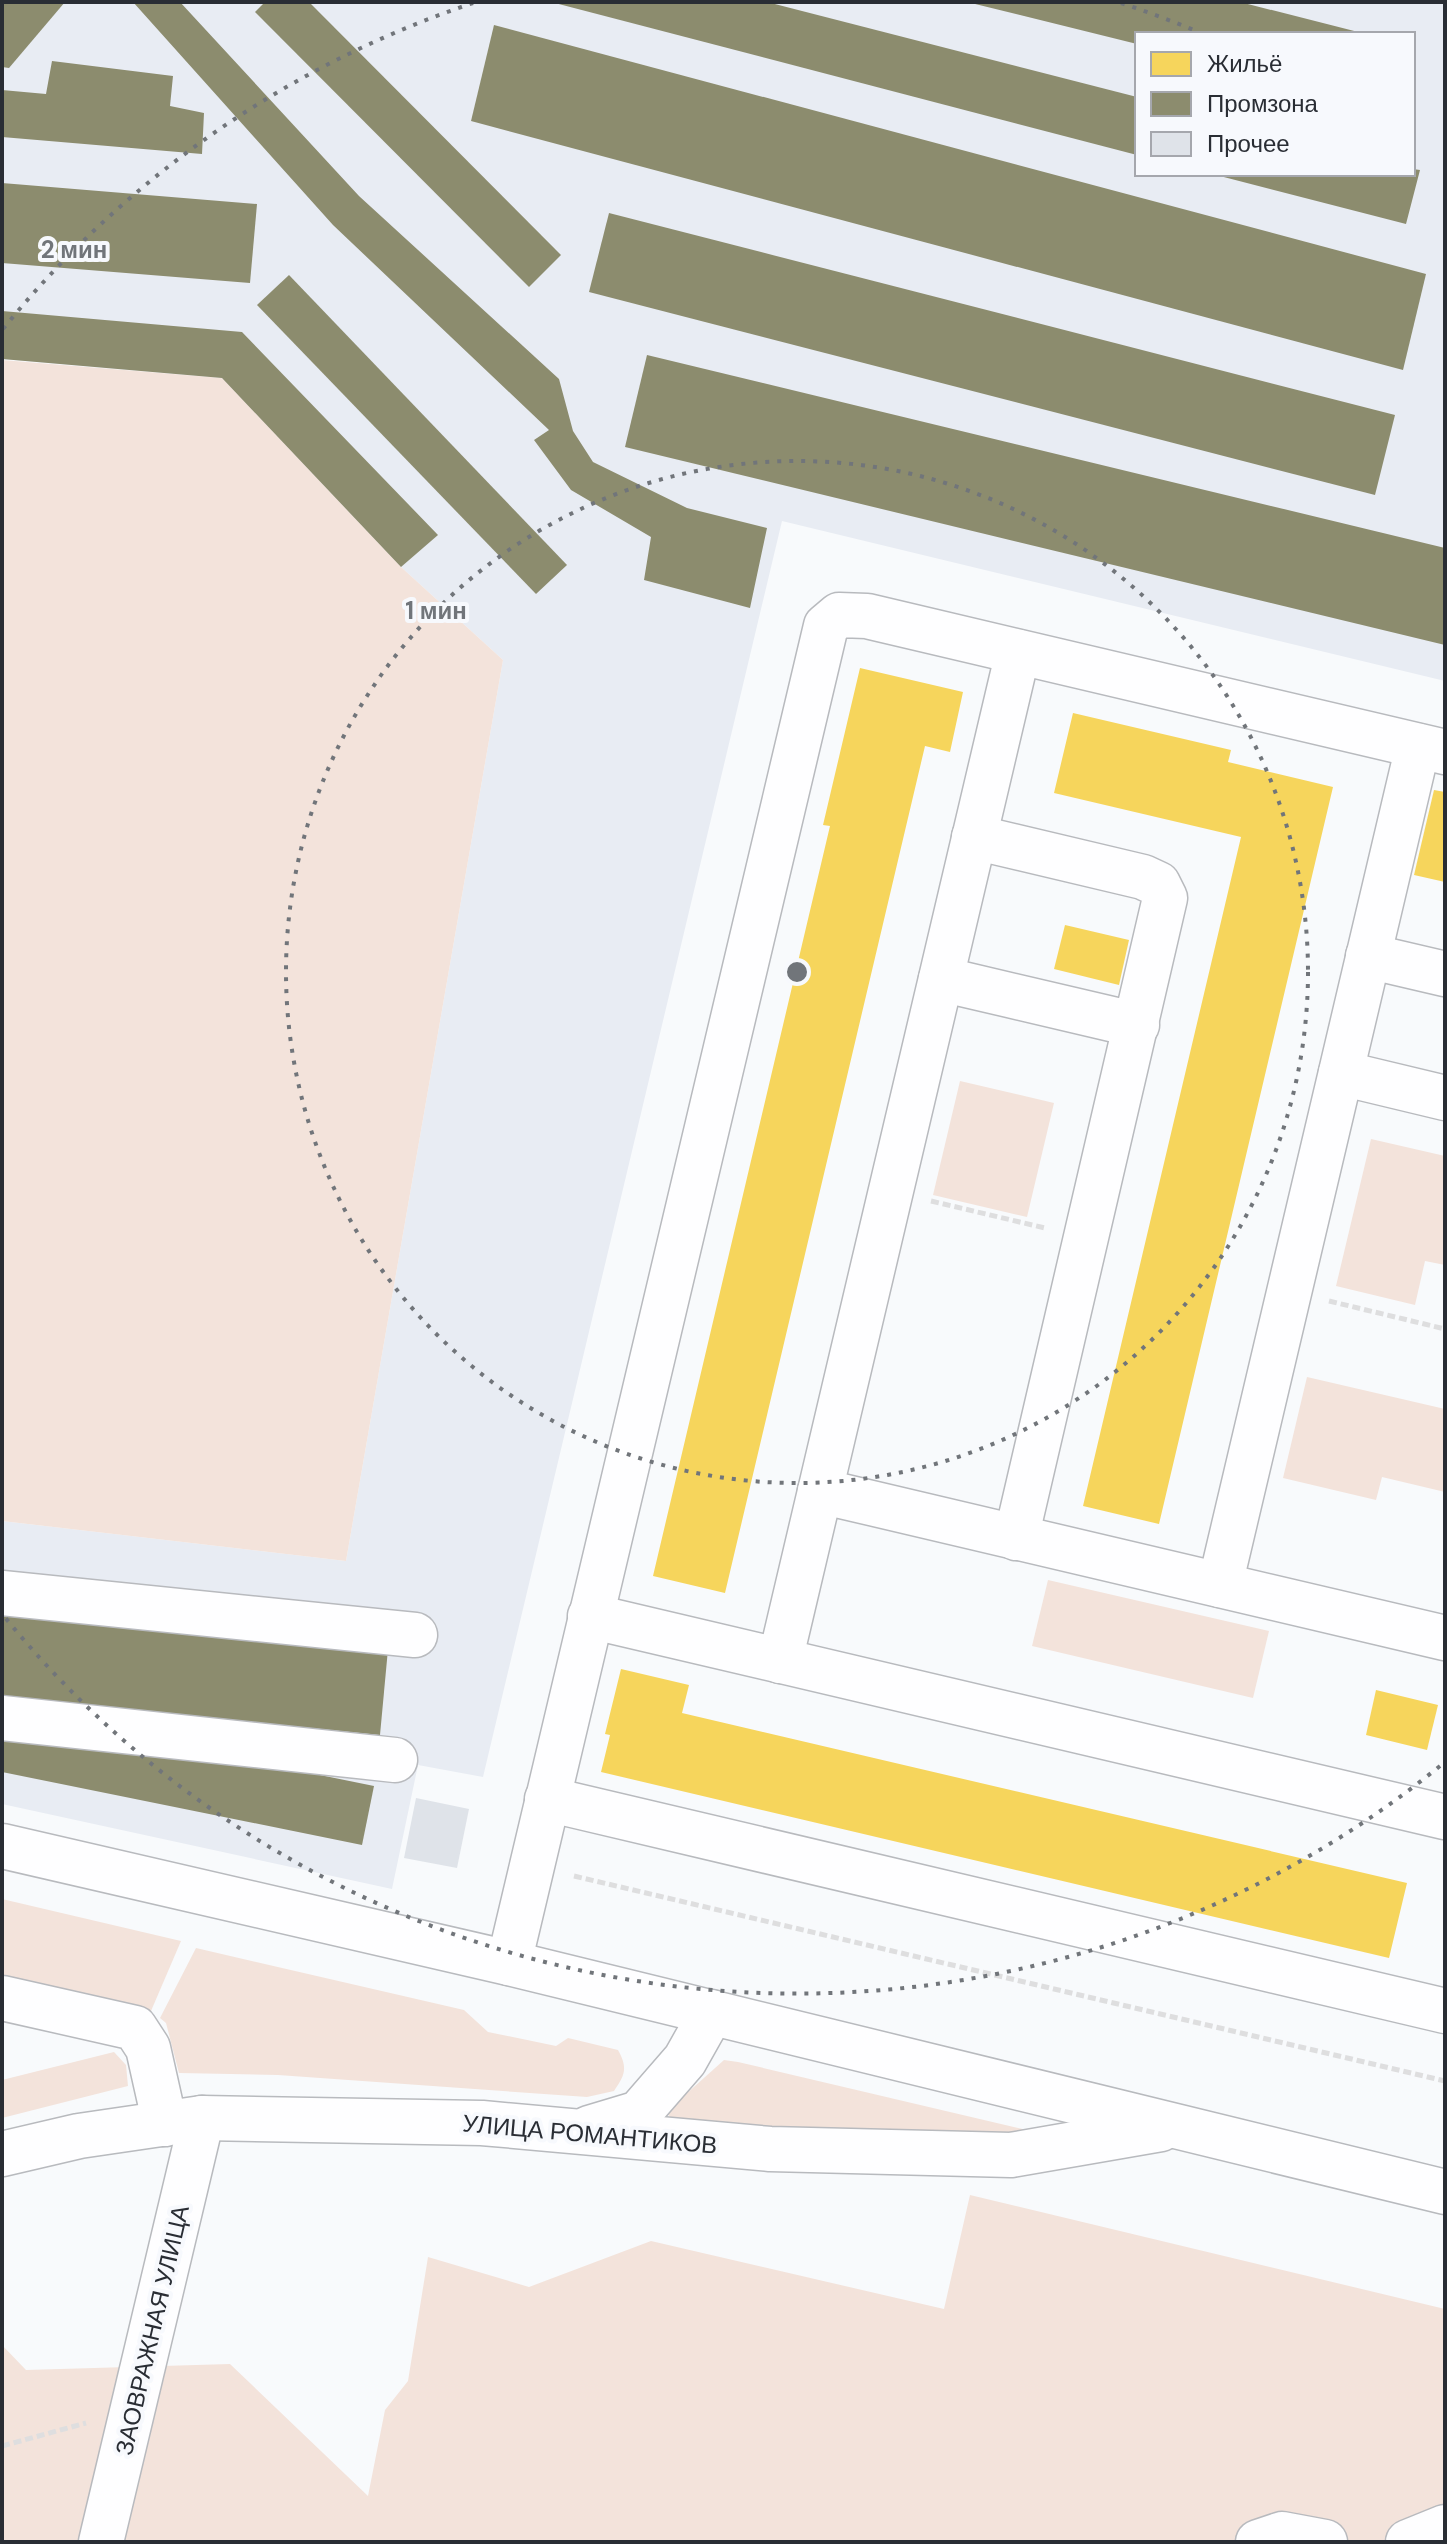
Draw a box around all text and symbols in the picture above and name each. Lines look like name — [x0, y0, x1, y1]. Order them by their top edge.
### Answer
legend — [1135, 32, 1415, 176]
text: Жильё — [1207, 48, 1282, 79]
text: Промзона — [1207, 88, 1319, 119]
text: Прочее — [1207, 128, 1290, 159]
text: 2 мин — [41, 234, 107, 265]
text: 1 мин — [405, 595, 467, 626]
centre of rings — [783, 958, 811, 986]
street label: УЛИЦА РОМАНТИКОВ — [461, 2107, 719, 2161]
street label: ЗАОВРАЖНАЯ УЛИЦА — [108, 2202, 196, 2458]

